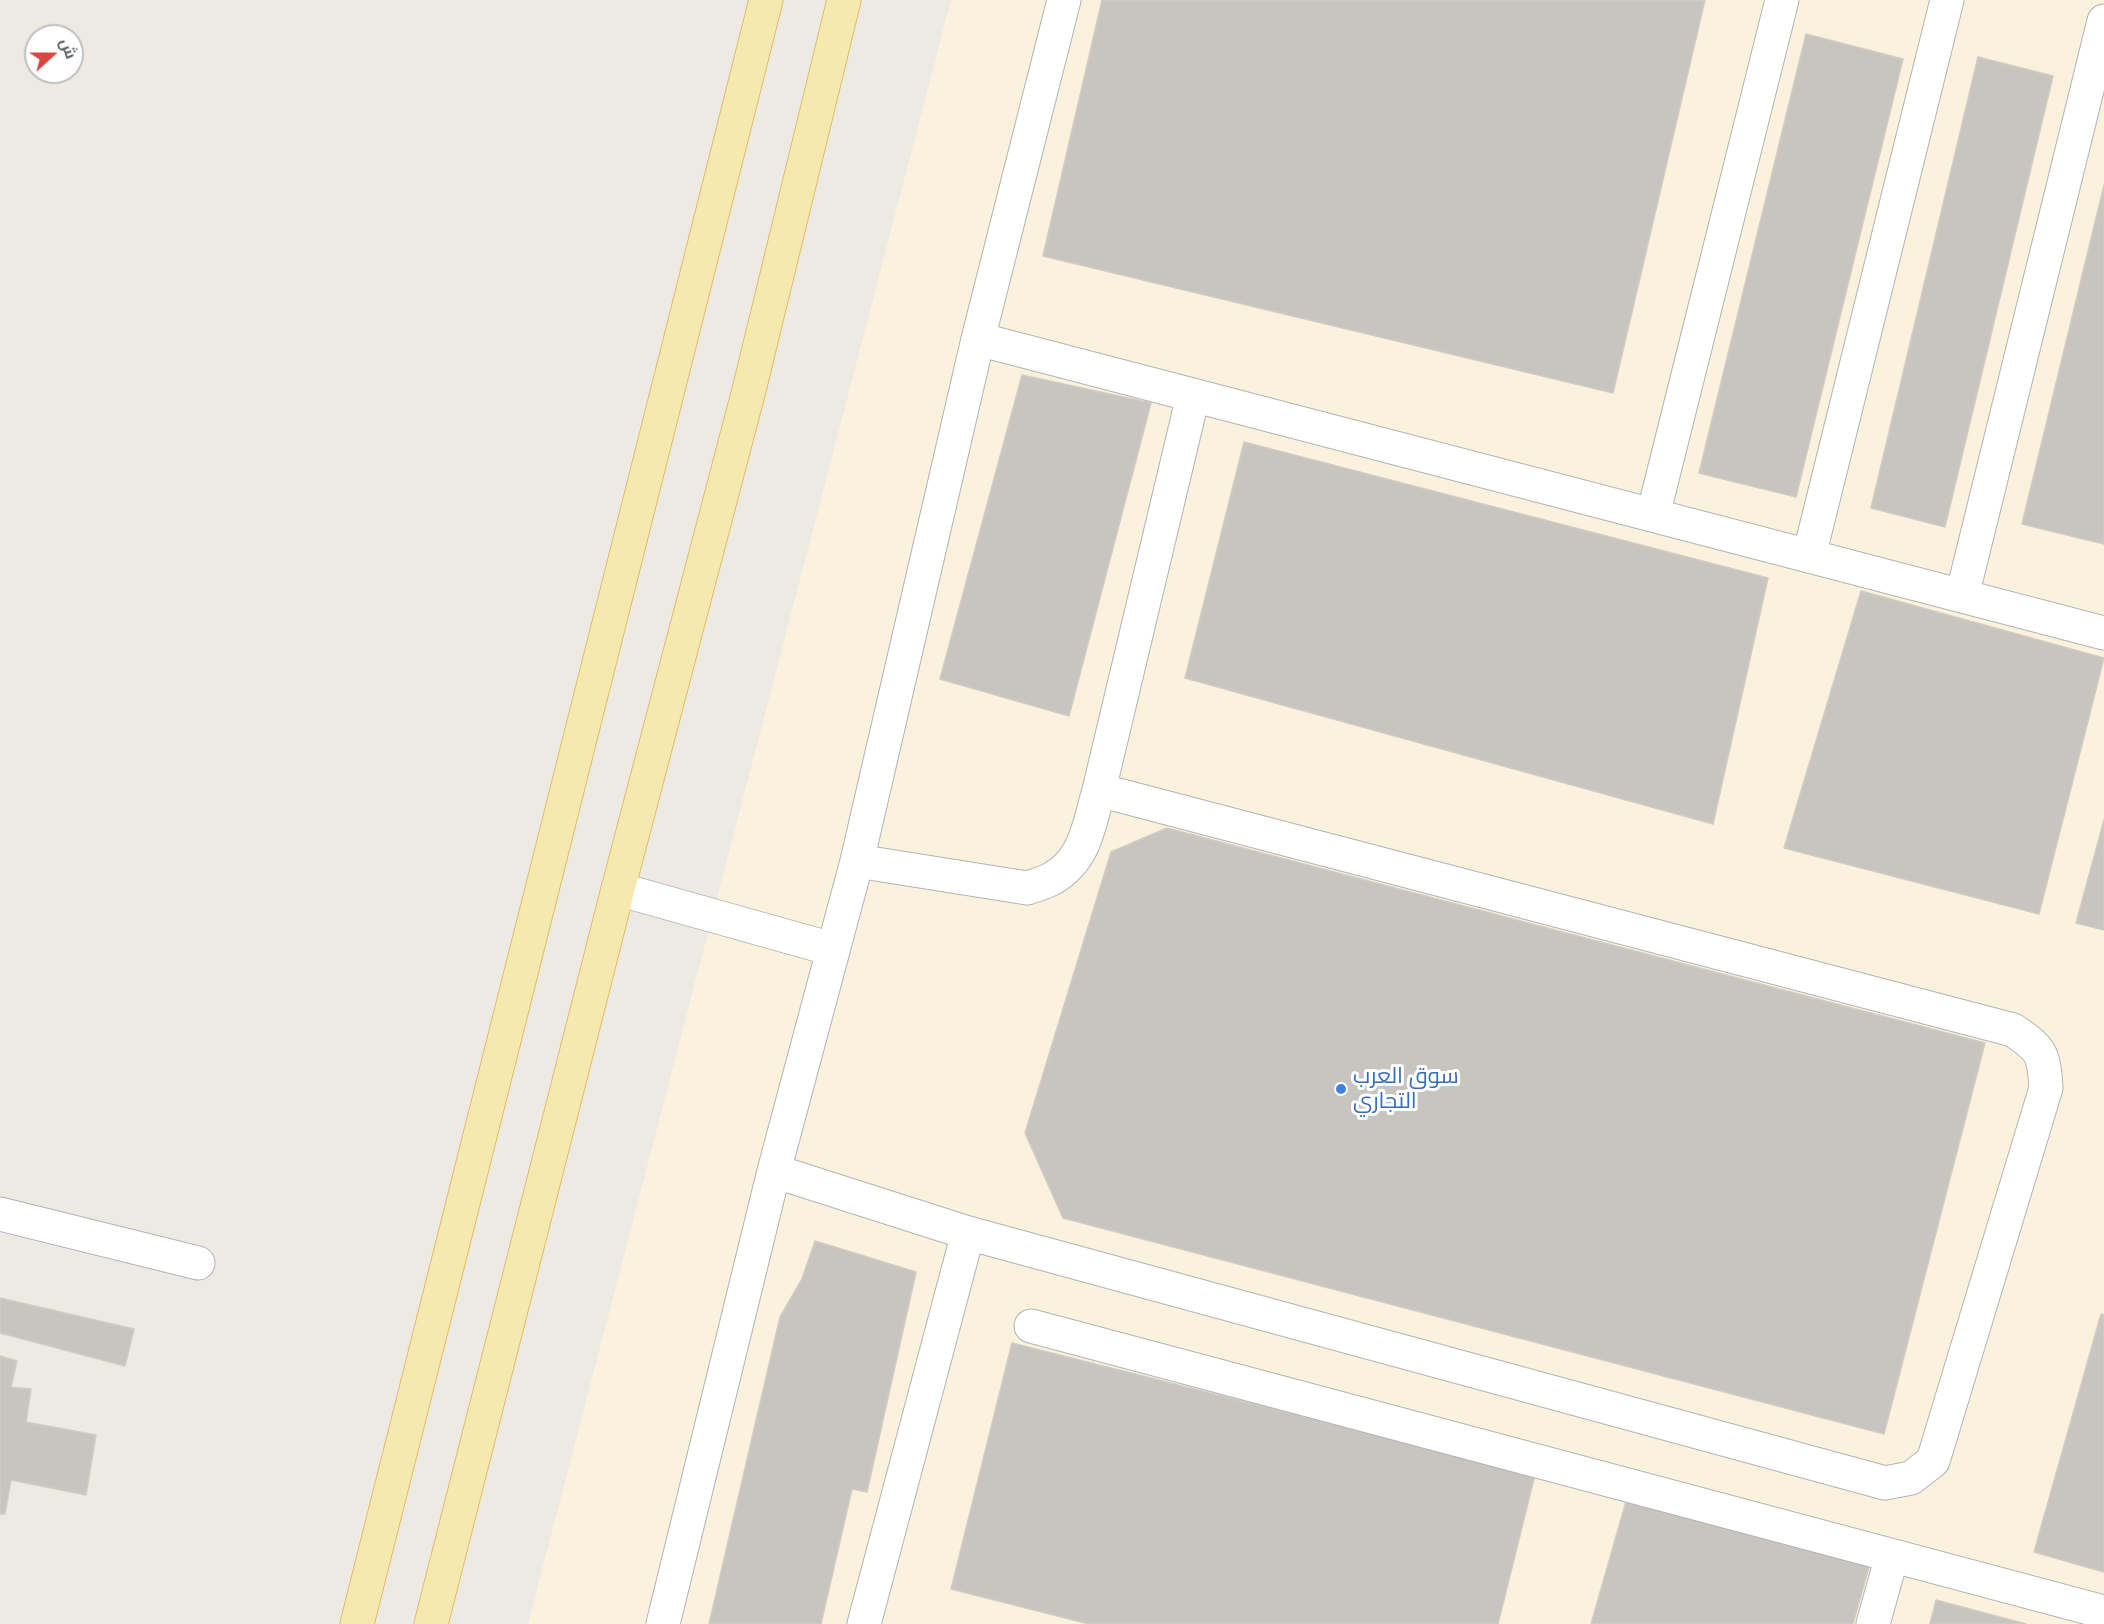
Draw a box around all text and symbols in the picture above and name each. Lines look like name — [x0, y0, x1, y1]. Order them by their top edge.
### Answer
north arrow — [24, 24, 84, 84]
text: ش — [56, 35, 82, 61]
place label: سوق العرب التجاري — [1353, 1063, 1459, 1114]
marker: سوق العرب التجاري — [1334, 1082, 1348, 1096]

